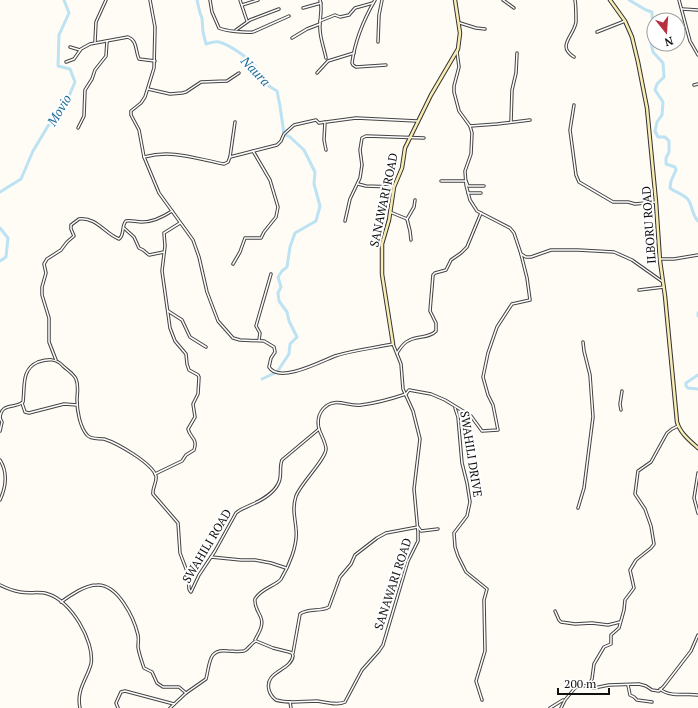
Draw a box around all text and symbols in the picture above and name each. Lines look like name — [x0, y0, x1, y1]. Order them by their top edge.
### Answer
north arrow — [646, 12, 686, 52]
text: N — [662, 34, 675, 50]
water label: Naura — [237, 51, 275, 90]
water label: Movio — [42, 91, 76, 130]
street label: SANAWARI ROAD — [366, 151, 401, 248]
street label: ILBORU ROAD — [638, 186, 659, 264]
street label: SWAHILI DRIVE — [457, 410, 486, 498]
street label: SWAHILI ROAD — [179, 506, 235, 585]
street label: SANAWARI ROAD — [371, 536, 414, 632]
scale bar — [558, 670, 609, 696]
text: 200 m — [564, 676, 597, 691]

